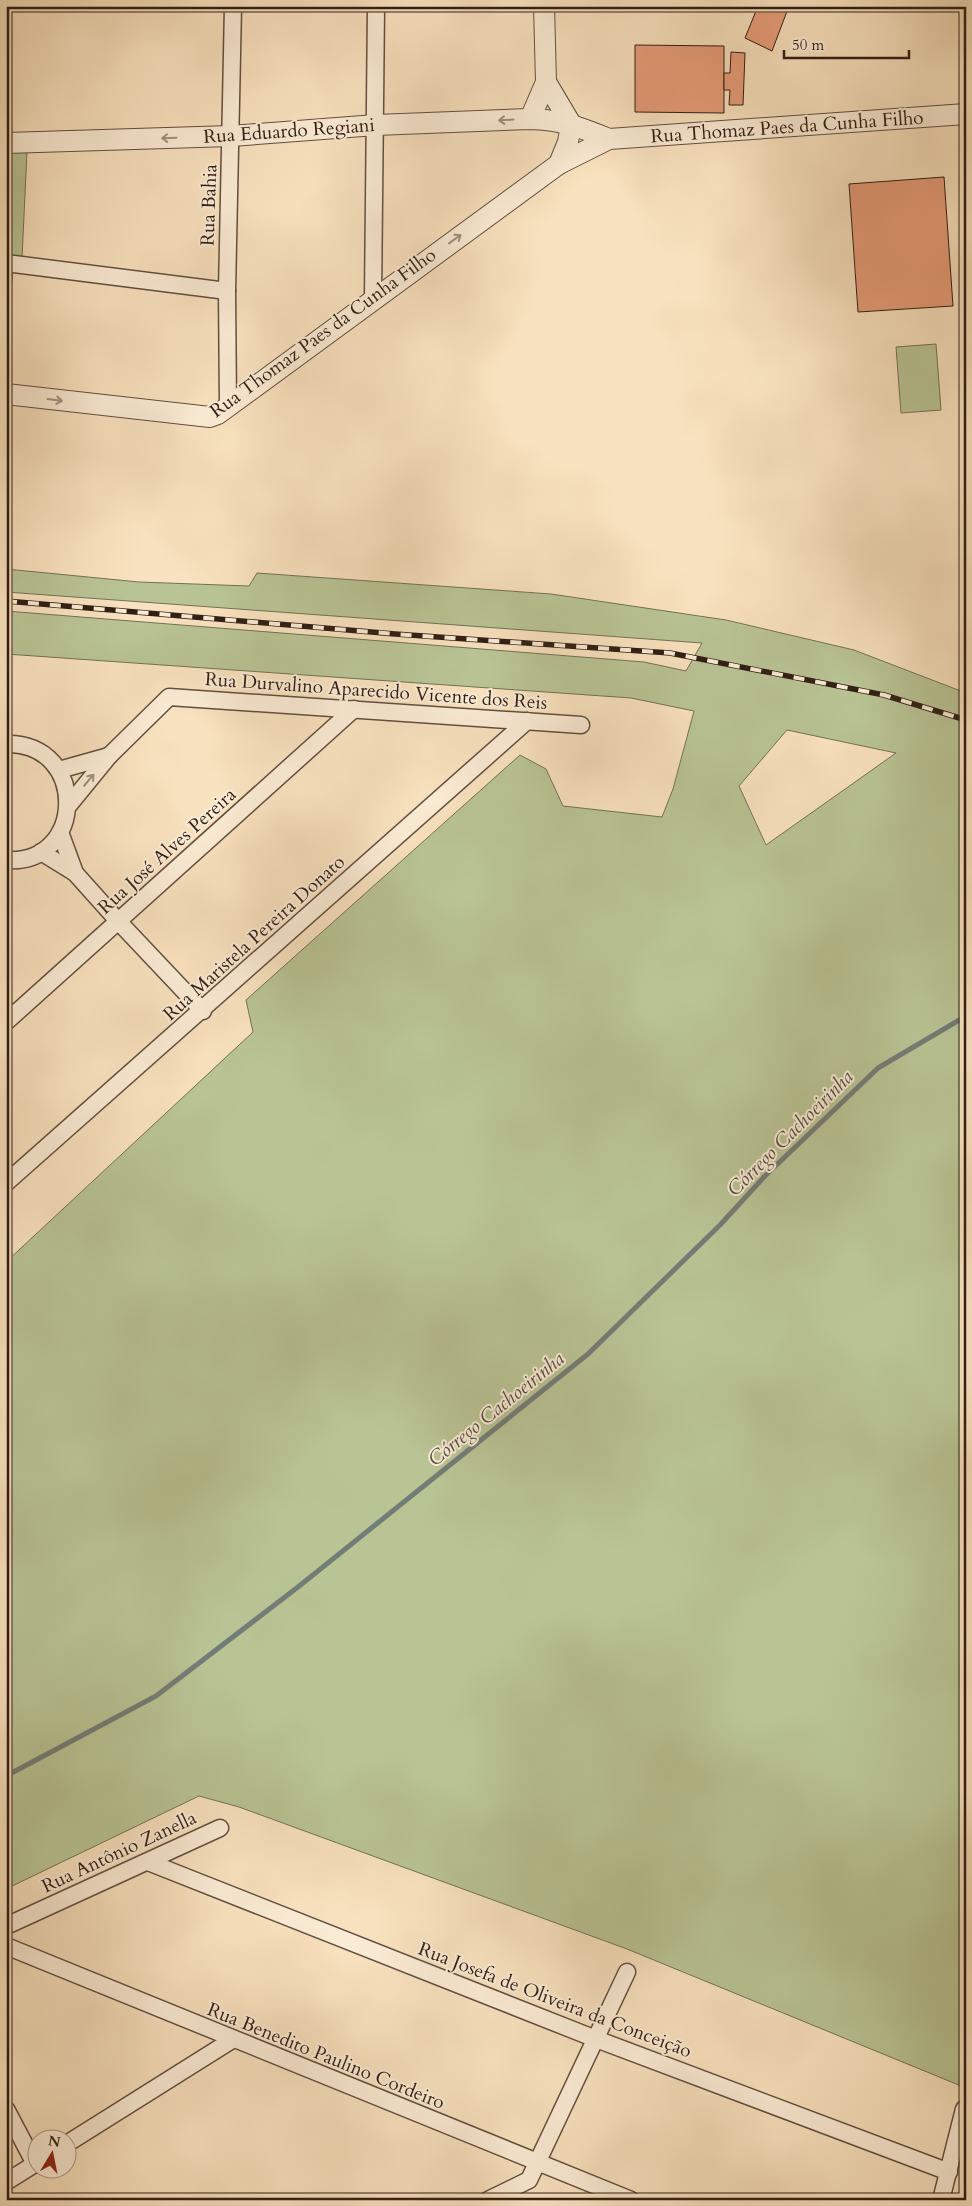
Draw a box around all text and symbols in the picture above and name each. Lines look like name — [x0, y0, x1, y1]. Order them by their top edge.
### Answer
scale bar — [784, 28, 910, 60]
text: 50 m — [792, 35, 824, 55]
street label: Rua Thomaz Paes da Cunha Filho — [650, 104, 924, 150]
street label: Rua Eduardo Regiani — [202, 112, 376, 150]
one-way arrow — [498, 115, 514, 125]
one-way arrow — [161, 133, 177, 142]
street label: Rua Bahia — [195, 164, 223, 246]
one-way arrow — [448, 234, 462, 244]
street label: Rua Thomaz Paes da Cunha Filho — [205, 242, 441, 424]
one-way arrow — [46, 395, 62, 405]
street label: Rua Durvalino Aparecido Vicente dos Reis — [204, 666, 548, 716]
one-way arrow — [83, 774, 95, 787]
street label: Rua José Alves Pereira — [92, 782, 242, 920]
street label: Rua Maristela Pereira Donato — [157, 849, 351, 1027]
water label: Córrego Cachoeirinha — [721, 1064, 859, 1202]
water label: Córrego Cachoeirinha — [422, 1345, 570, 1472]
street label: Rua Antônio Zanella — [37, 1805, 201, 1899]
street label: Rua Josefa de Oliveira da Conceição — [415, 1936, 695, 2064]
street label: Rua Benedito Paulino Cordeiro — [203, 1996, 449, 2116]
north arrow — [28, 2128, 78, 2178]
text: N — [47, 2131, 62, 2152]

